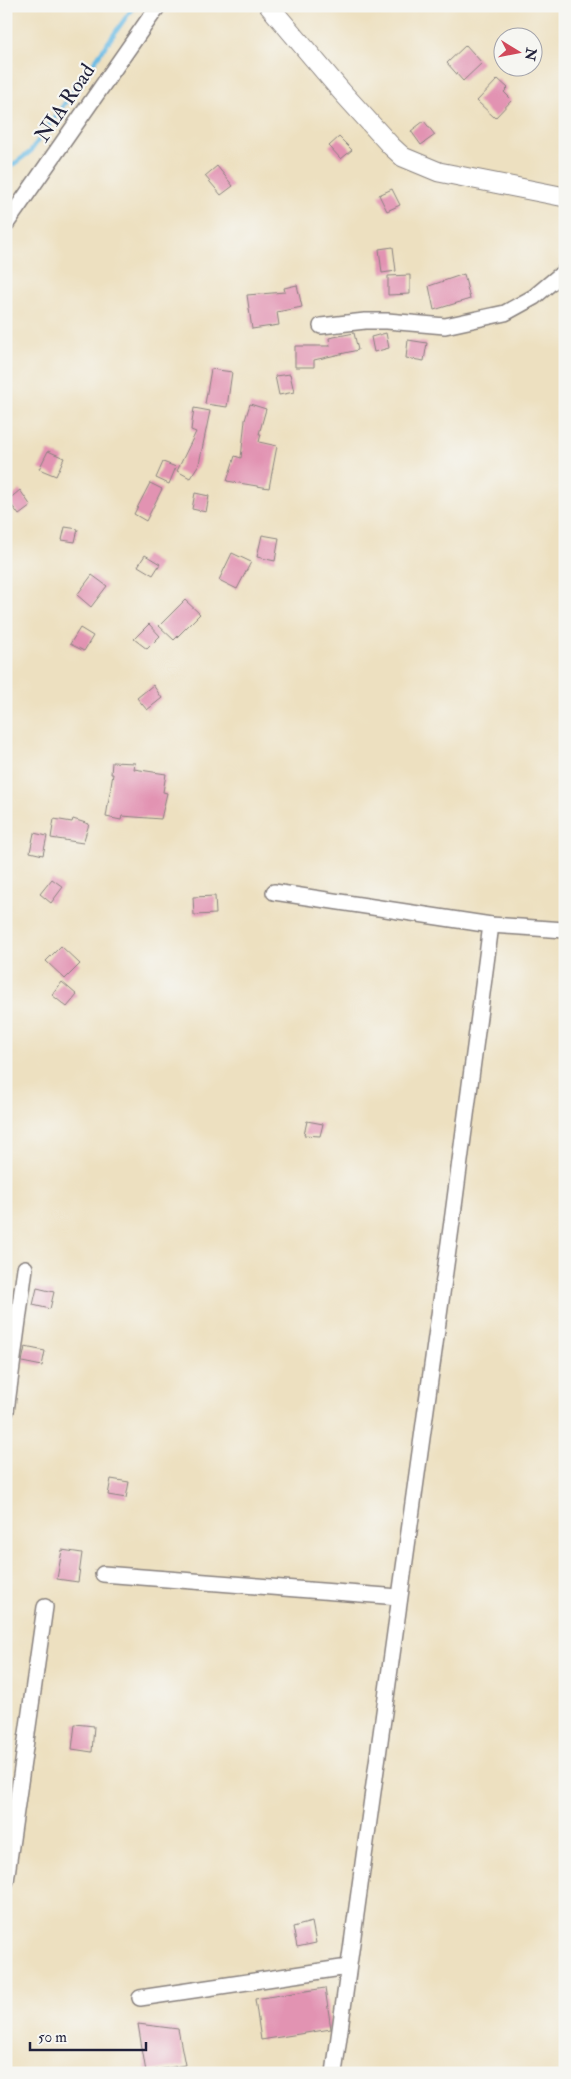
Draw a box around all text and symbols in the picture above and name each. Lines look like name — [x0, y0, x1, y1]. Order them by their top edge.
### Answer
north arrow — [494, 28, 544, 78]
text: N — [521, 46, 540, 62]
street label: NIA Road — [29, 58, 101, 147]
scale bar — [30, 2019, 146, 2051]
text: 50 m — [38, 2028, 67, 2047]

